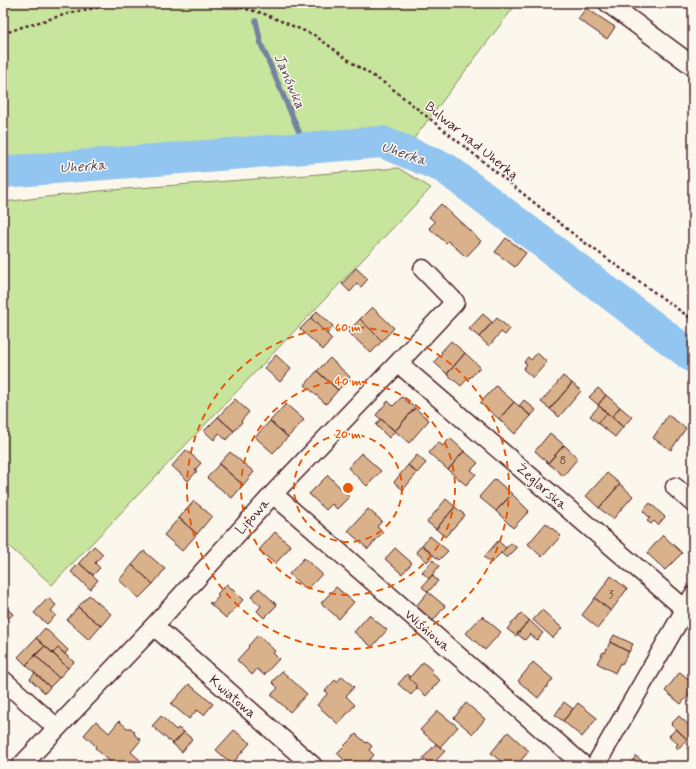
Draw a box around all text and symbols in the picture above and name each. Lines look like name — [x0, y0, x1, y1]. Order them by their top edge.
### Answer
water label: Janówka — [269, 51, 310, 112]
street label: Bulwar nad Uherką — [421, 98, 522, 184]
water label: Uherka — [378, 137, 430, 171]
water label: Uherka — [59, 155, 108, 179]
text: 60 m — [335, 320, 361, 336]
text: 40 m — [335, 374, 362, 390]
text: 20 m — [335, 427, 361, 443]
house number: 8 — [560, 453, 566, 469]
street label: Żeglarska — [512, 459, 571, 515]
centre of rings — [341, 481, 355, 495]
street label: Lipowa — [232, 494, 274, 539]
house number: 3 — [608, 587, 614, 603]
street label: Wiśniowa — [401, 606, 455, 656]
street label: Kwiatowa — [205, 671, 260, 722]

